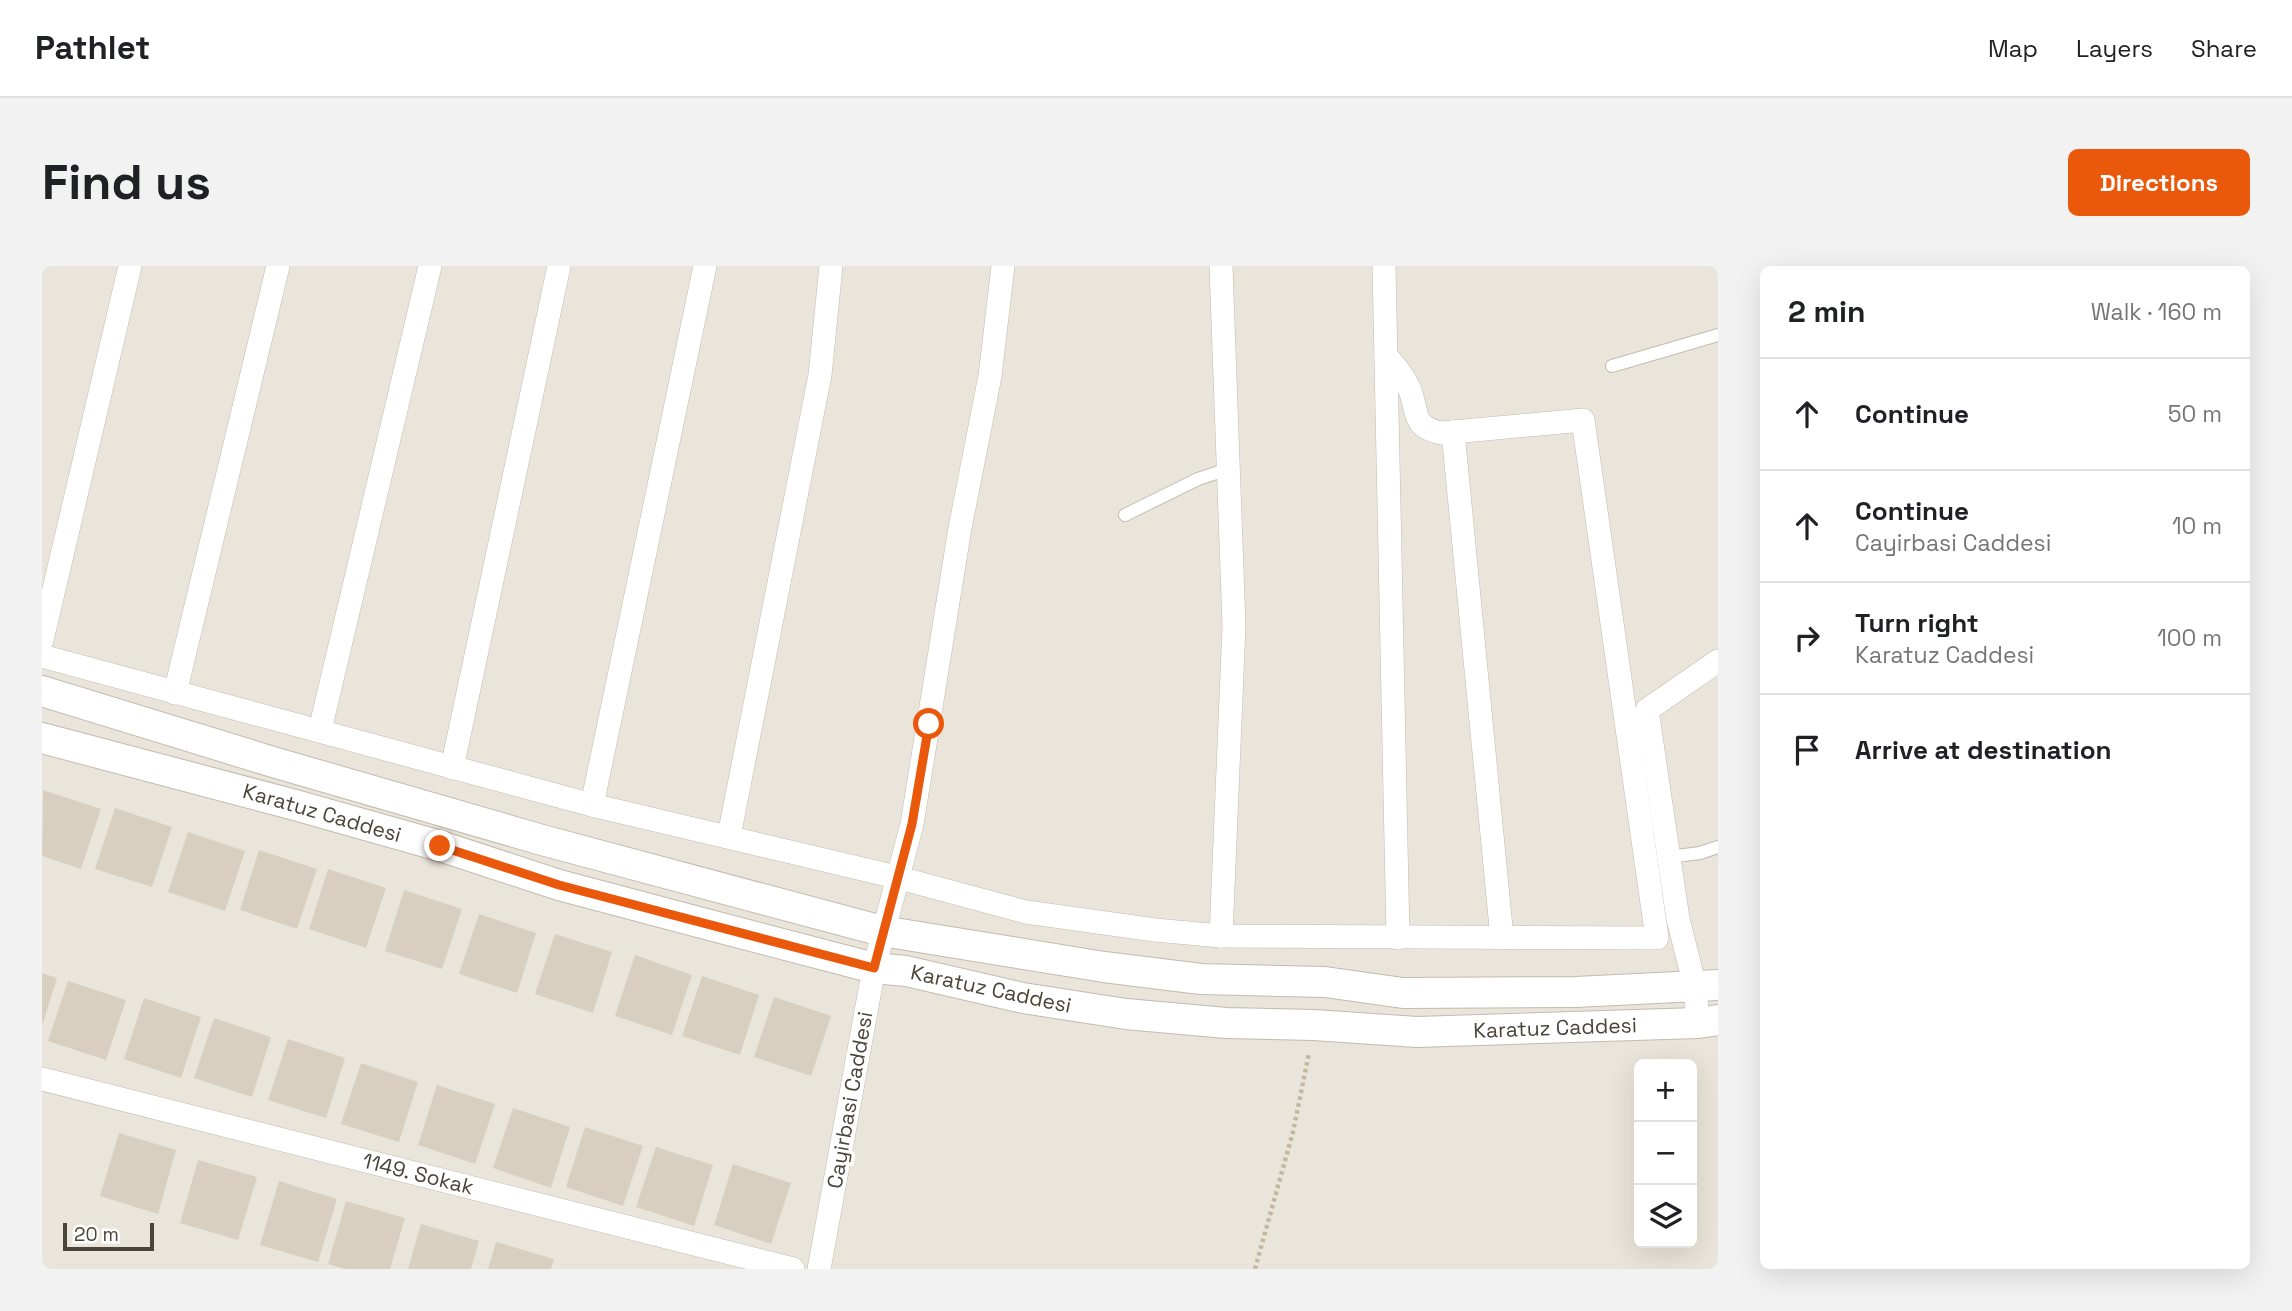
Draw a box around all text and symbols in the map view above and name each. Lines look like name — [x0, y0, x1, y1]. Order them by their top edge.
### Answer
text: Pathlet — [35, 27, 150, 69]
text: Map — [1988, 33, 2038, 64]
text: Layers — [2076, 33, 2153, 64]
text: Share — [2191, 33, 2257, 64]
button: Directions — [2068, 149, 2250, 216]
text: Find us — [42, 151, 211, 213]
text: 2 min — [1788, 292, 1866, 331]
text: Walk · 160 m — [2091, 297, 2222, 327]
icon: ahead — [1788, 395, 1826, 433]
text: Continue — [1855, 397, 1969, 431]
text: 50 m — [2168, 399, 2222, 429]
text: Continue — [1855, 494, 1969, 528]
icon: ahead — [1788, 507, 1826, 545]
text: 10 m — [2172, 511, 2222, 541]
text: Cayirbasi Caddesi — [1855, 528, 2051, 558]
text: Turn right — [1855, 606, 1979, 640]
icon: right — [1788, 619, 1826, 657]
text: 100 m — [2157, 623, 2222, 653]
text: Karatuz Caddesi — [1855, 640, 2034, 670]
route start — [913, 708, 944, 739]
icon: arrive — [1788, 731, 1826, 769]
text: Arrive at destination — [1855, 733, 2112, 767]
street label: Karatuz Caddesi — [240, 777, 405, 848]
route end — [424, 830, 455, 861]
street label: Karatuz Caddesi — [908, 958, 1074, 1019]
street label: Cayirbasi Caddesi — [821, 1009, 878, 1191]
street label: Karatuz Caddesi — [1473, 1011, 1637, 1044]
map controls — [1634, 1059, 1697, 1248]
button: + — [1634, 1059, 1697, 1122]
button: − — [1634, 1122, 1697, 1185]
street label: 1149. Sokak — [360, 1147, 477, 1200]
button: layers — [1634, 1185, 1697, 1248]
scale bar — [63, 1220, 154, 1252]
text: 20 m — [74, 1222, 119, 1247]

